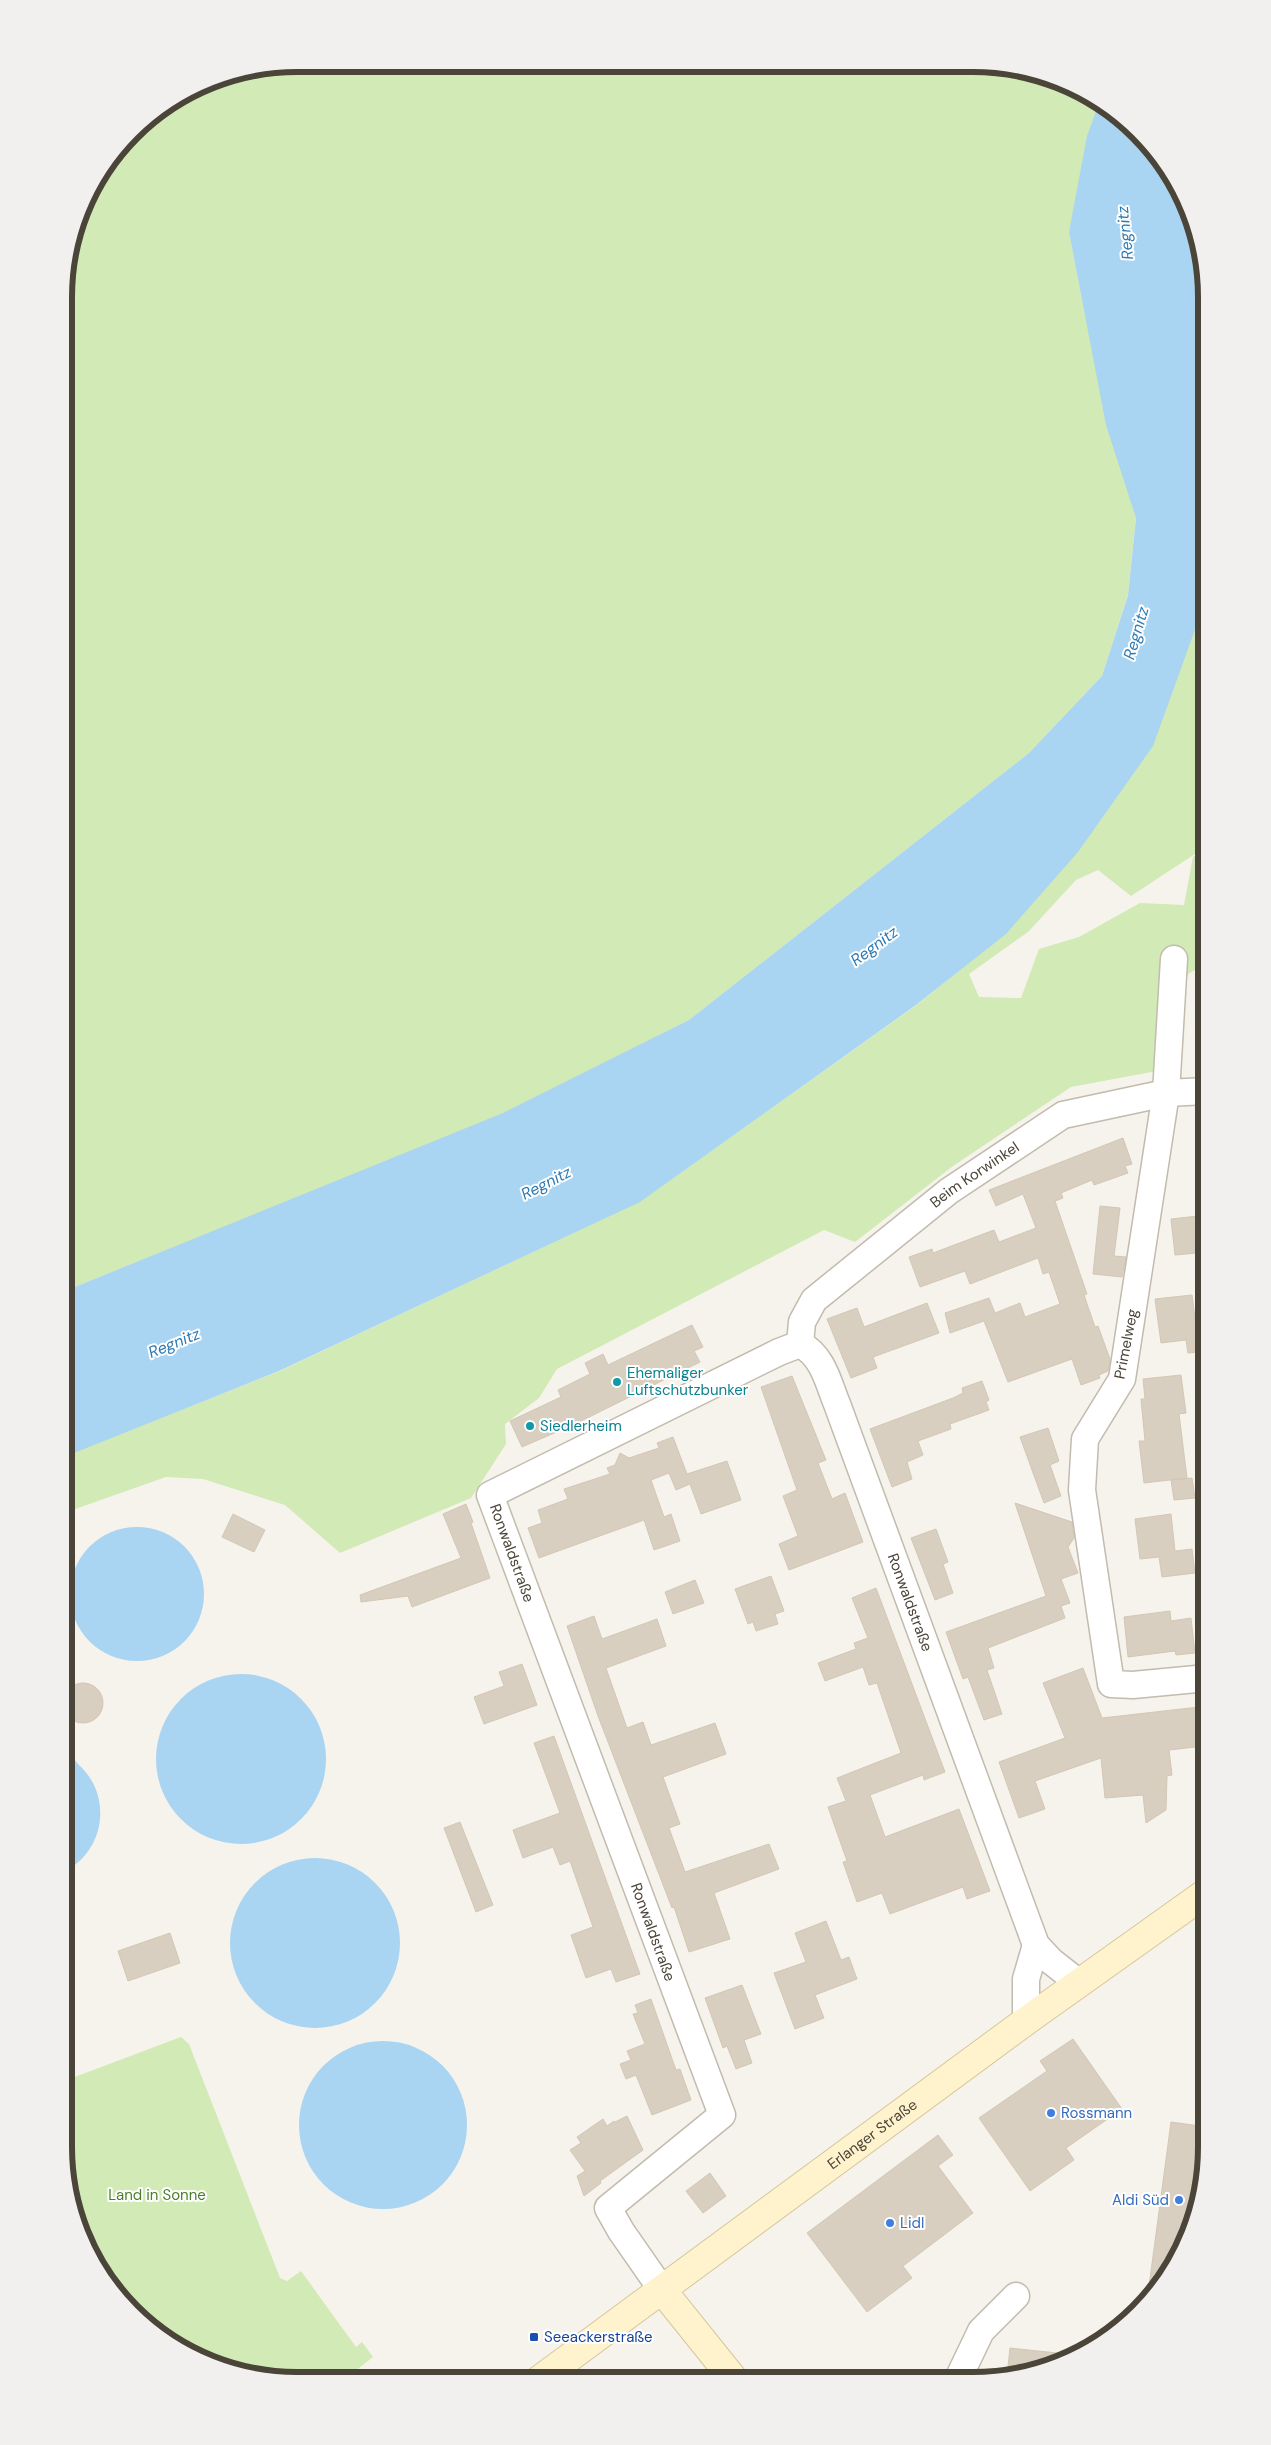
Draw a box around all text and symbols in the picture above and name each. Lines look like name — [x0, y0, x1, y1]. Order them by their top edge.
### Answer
water label: Regnitz — [1112, 205, 1138, 261]
water label: Regnitz — [1118, 604, 1154, 662]
water label: Regnitz — [846, 921, 902, 971]
street label: Beim Korwinkel — [926, 1137, 1023, 1212]
water label: Regnitz — [517, 1161, 575, 1205]
street label: Primelweg — [1109, 1307, 1143, 1381]
water label: Regnitz — [145, 1323, 203, 1363]
place label: Ehemaliger Luftschutzbunker — [627, 1363, 749, 1400]
marker: Ehemaliger Luftschutzbunker — [611, 1376, 623, 1388]
place label: Siedlerheim — [540, 1416, 622, 1436]
marker: Siedlerheim — [524, 1420, 536, 1432]
street label: Ronwaldstraße — [485, 1501, 539, 1605]
street label: Ronwaldstraße — [883, 1551, 937, 1654]
street label: Ronwaldstraße — [626, 1880, 680, 1984]
street label: Erlanger Straße — [823, 2095, 921, 2174]
place label: Rossmann — [1061, 2103, 1132, 2123]
marker: Rossmann — [1045, 2107, 1057, 2119]
park label: Land in Sonne — [108, 2185, 206, 2205]
place label: Aldi Süd — [1112, 2190, 1169, 2210]
marker: Aldi Süd — [1173, 2194, 1185, 2206]
place label: Lidl — [900, 2213, 924, 2233]
marker: Lidl — [884, 2217, 896, 2229]
place label: Seeackerstraße — [544, 2327, 653, 2347]
marker: Seeackerstraße — [528, 2331, 540, 2343]

